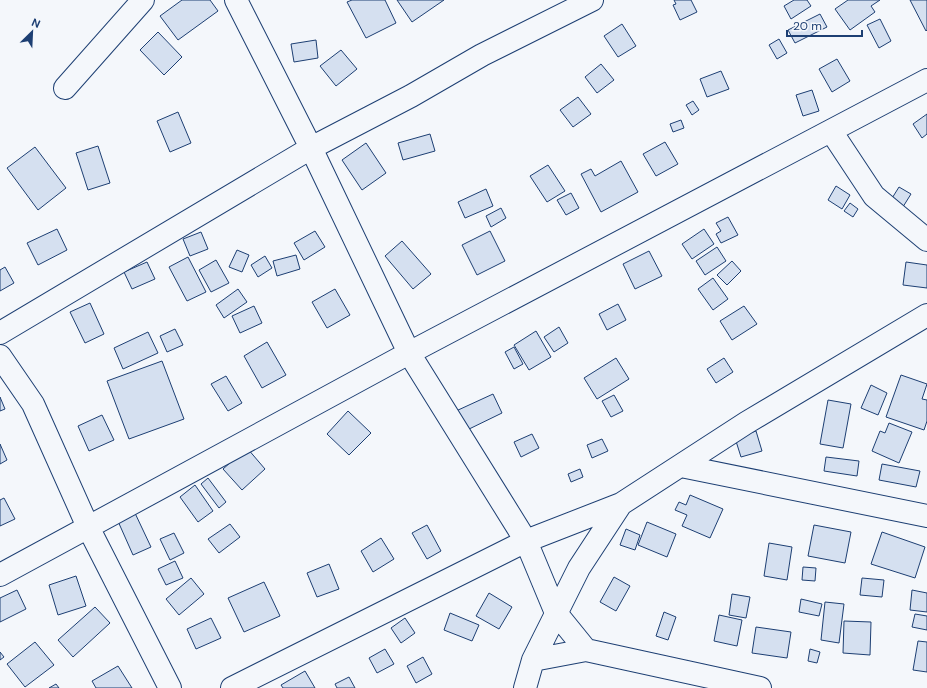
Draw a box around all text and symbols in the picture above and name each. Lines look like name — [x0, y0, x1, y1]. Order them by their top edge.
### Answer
north arrow — [12, 12, 52, 52]
scale bar — [787, 12, 862, 38]
text: N — [30, 15, 43, 31]
text: 20 m — [793, 18, 822, 34]

